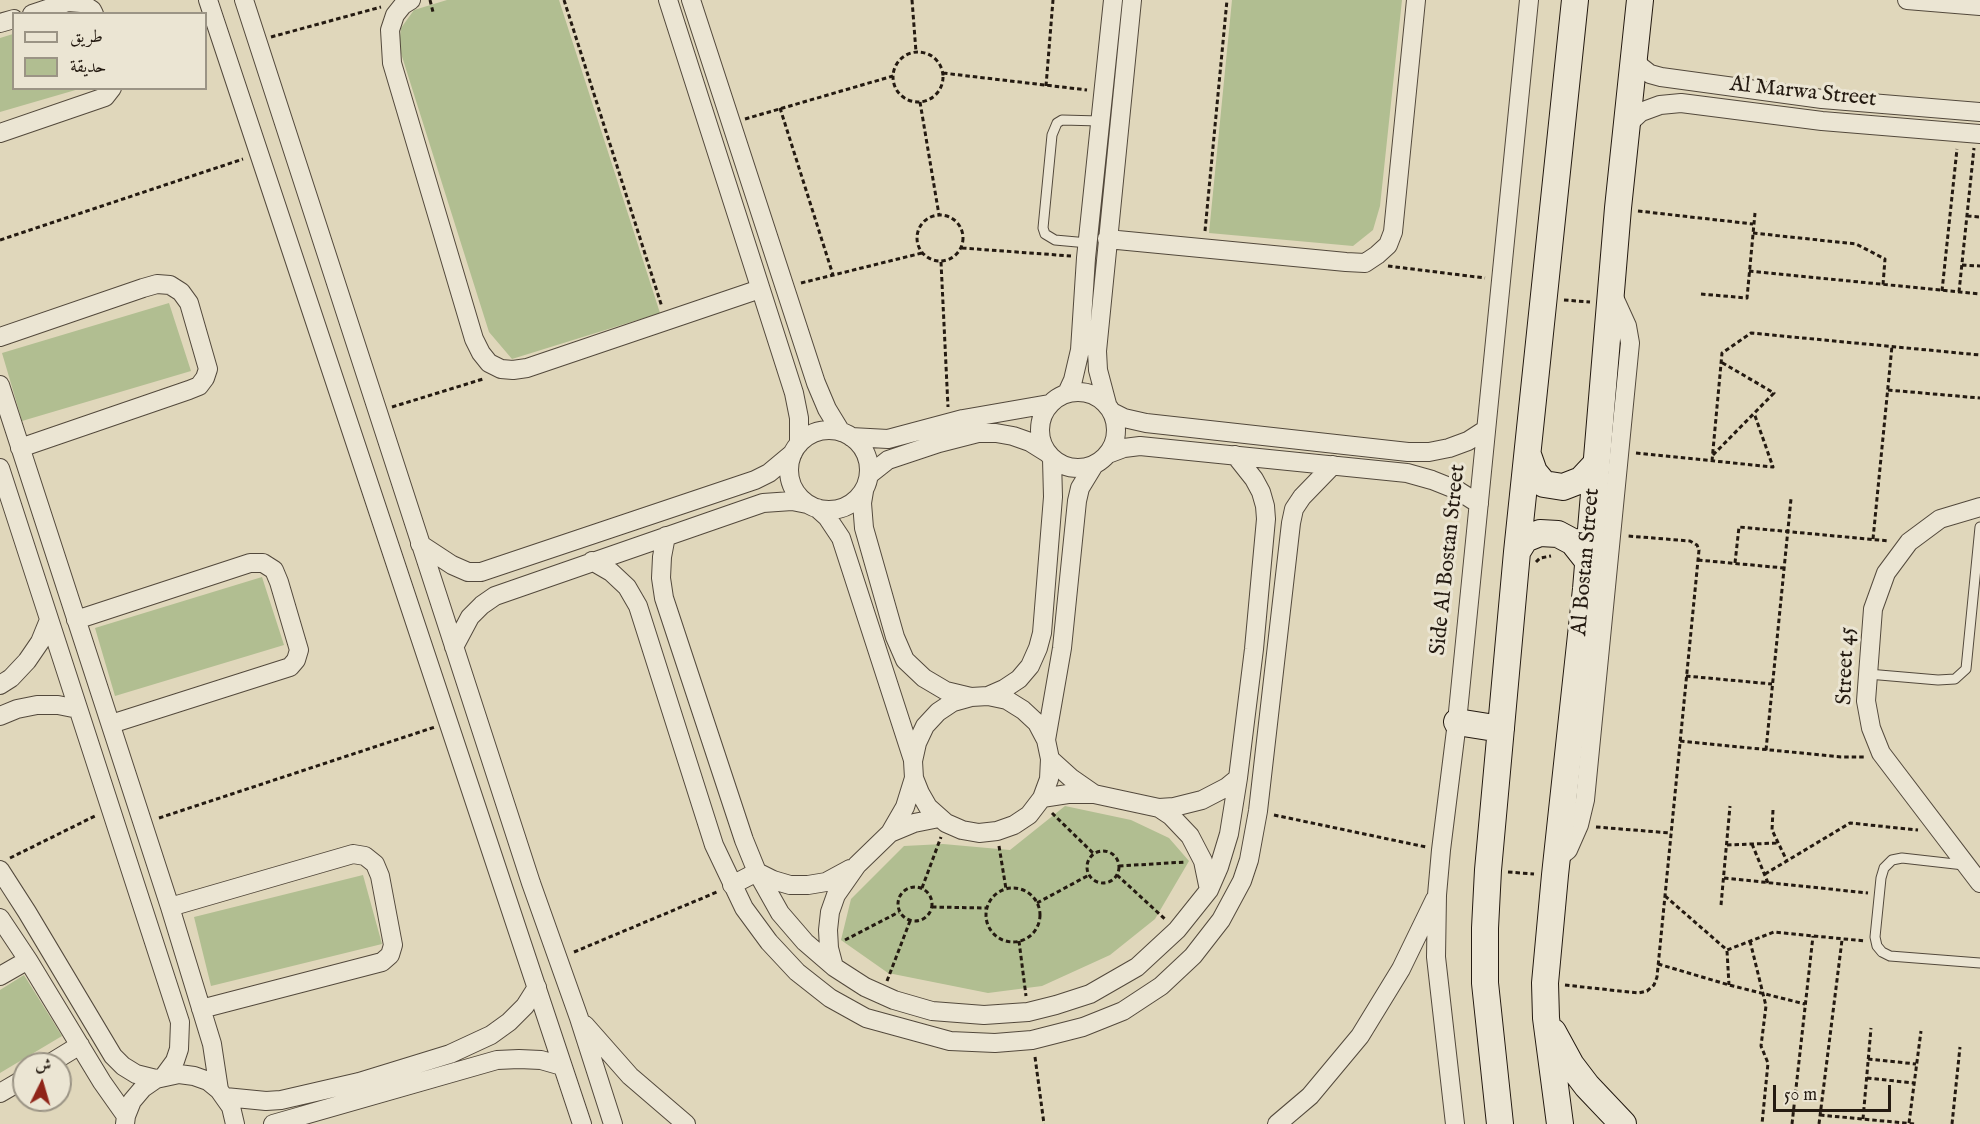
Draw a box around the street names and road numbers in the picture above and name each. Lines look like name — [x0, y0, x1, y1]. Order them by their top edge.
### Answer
street label: Al Marwa Street — [1728, 72, 1878, 114]
street label: Side Al Bostan Street — [1426, 463, 1472, 657]
street label: Al Bostan Street — [1567, 487, 1607, 637]
street label: Street 45 — [1832, 626, 1862, 706]

